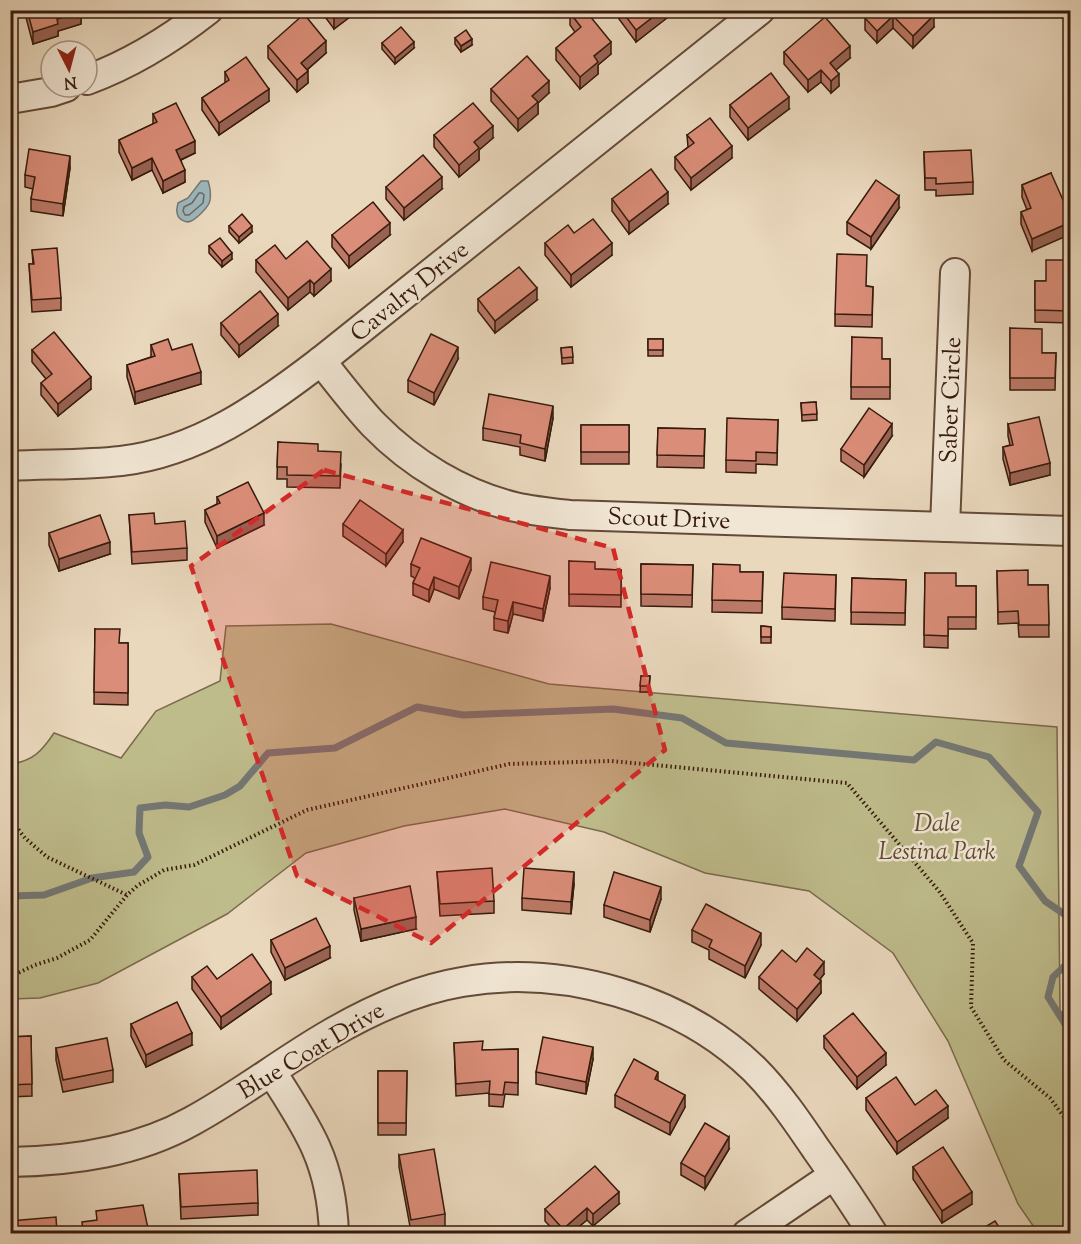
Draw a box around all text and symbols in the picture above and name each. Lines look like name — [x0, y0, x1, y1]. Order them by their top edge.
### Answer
north arrow — [39, 39, 99, 99]
text: N — [63, 69, 78, 94]
street label: Cavalry Drive — [344, 234, 477, 351]
street label: Saber Circle — [933, 336, 971, 464]
street label: Scout Drive — [607, 501, 731, 539]
park label: Dale Lestina Park — [878, 808, 996, 870]
street label: Blue Coat Drive — [232, 995, 392, 1109]

